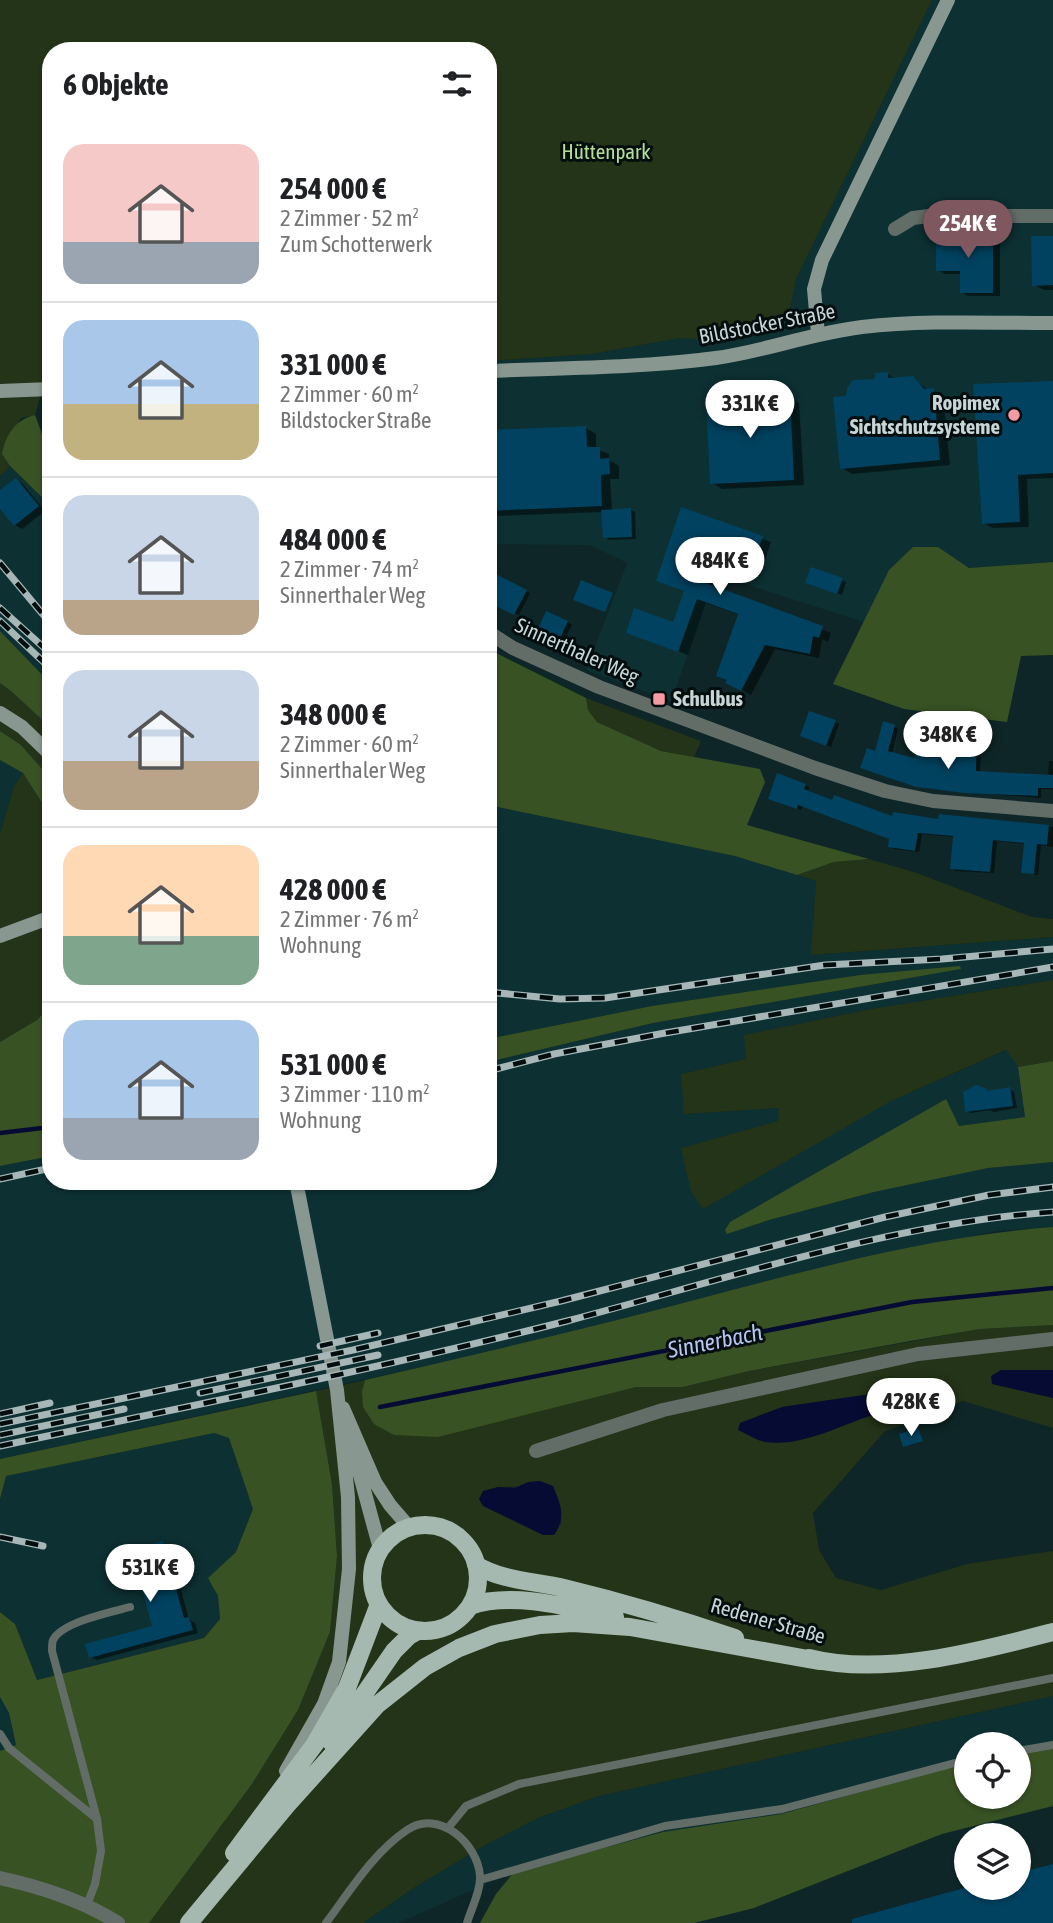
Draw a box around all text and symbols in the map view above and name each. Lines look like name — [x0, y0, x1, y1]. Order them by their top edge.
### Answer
icon: filters — [438, 65, 476, 103]
text: 6 Objekte — [63, 67, 169, 101]
park label: Hüttenpark — [561, 139, 651, 163]
text: 254 000 € — [280, 171, 386, 205]
icon: home — [119, 172, 203, 256]
pin: 254K € — [911, 201, 1025, 260]
text: 2 Zimmer · 52 m² — [280, 205, 419, 231]
text: 254K € — [939, 210, 997, 236]
text: Zum Schotterwerk — [280, 231, 432, 257]
street label: Bildstocker Straße — [697, 298, 837, 348]
text: 331 000 € — [280, 347, 386, 381]
icon: home — [119, 348, 203, 432]
pin: 331K € — [693, 380, 807, 440]
text: 2 Zimmer · 60 m² — [280, 381, 419, 407]
text: 331K € — [721, 390, 779, 416]
place label: Ropimex Sichtschutzsysteme — [850, 390, 1001, 438]
text: Bildstocker Straße — [280, 407, 431, 433]
marker: Ropimex Sichtschutzsysteme — [1006, 407, 1022, 423]
text: 484 000 € — [280, 522, 386, 556]
icon: home — [119, 523, 203, 607]
pin: 484K € — [663, 538, 777, 597]
text: 484K € — [691, 547, 749, 573]
text: 2 Zimmer · 74 m² — [280, 556, 419, 582]
text: Sinnerthaler Weg — [280, 582, 425, 608]
street label: Sinnerthaler Weg — [512, 612, 643, 688]
place label: Schulbus — [673, 686, 744, 710]
marker: Schulbus — [651, 691, 667, 707]
text: 348 000 € — [280, 697, 386, 731]
icon: home — [119, 698, 203, 782]
pin: 348K € — [891, 712, 1005, 771]
text: 348K € — [919, 721, 977, 747]
text: 2 Zimmer · 60 m² — [280, 731, 419, 757]
text: Sinnerthaler Weg — [280, 757, 425, 783]
text: 428 000 € — [280, 872, 386, 906]
icon: home — [119, 873, 203, 957]
text: 2 Zimmer · 76 m² — [280, 906, 419, 932]
text: Wohnung — [280, 932, 361, 958]
text: 531 000 € — [280, 1047, 386, 1081]
icon: home — [119, 1048, 203, 1132]
text: 3 Zimmer · 110 m² — [280, 1081, 430, 1107]
text: Wohnung — [280, 1107, 361, 1133]
water label: Sinnerbach — [665, 1319, 764, 1363]
pin: 428K € — [854, 1378, 968, 1438]
text: 428K € — [882, 1388, 940, 1414]
pin: 531K € — [93, 1544, 207, 1604]
text: 531K € — [121, 1554, 179, 1580]
street label: Redener Straße — [708, 1592, 828, 1648]
map controls — [954, 1732, 1031, 1900]
button: locate — [954, 1732, 1031, 1809]
button: layers — [954, 1823, 1031, 1900]

